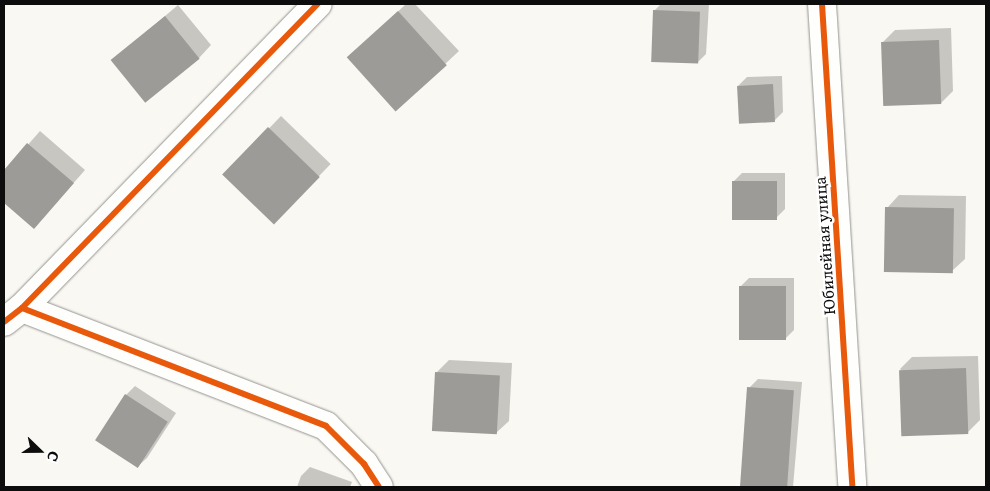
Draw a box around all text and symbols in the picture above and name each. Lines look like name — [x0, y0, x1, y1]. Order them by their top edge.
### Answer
street label: Юбилейная улица — [810, 176, 838, 316]
north arrow — [15, 426, 65, 476]
text: С — [43, 448, 65, 465]

